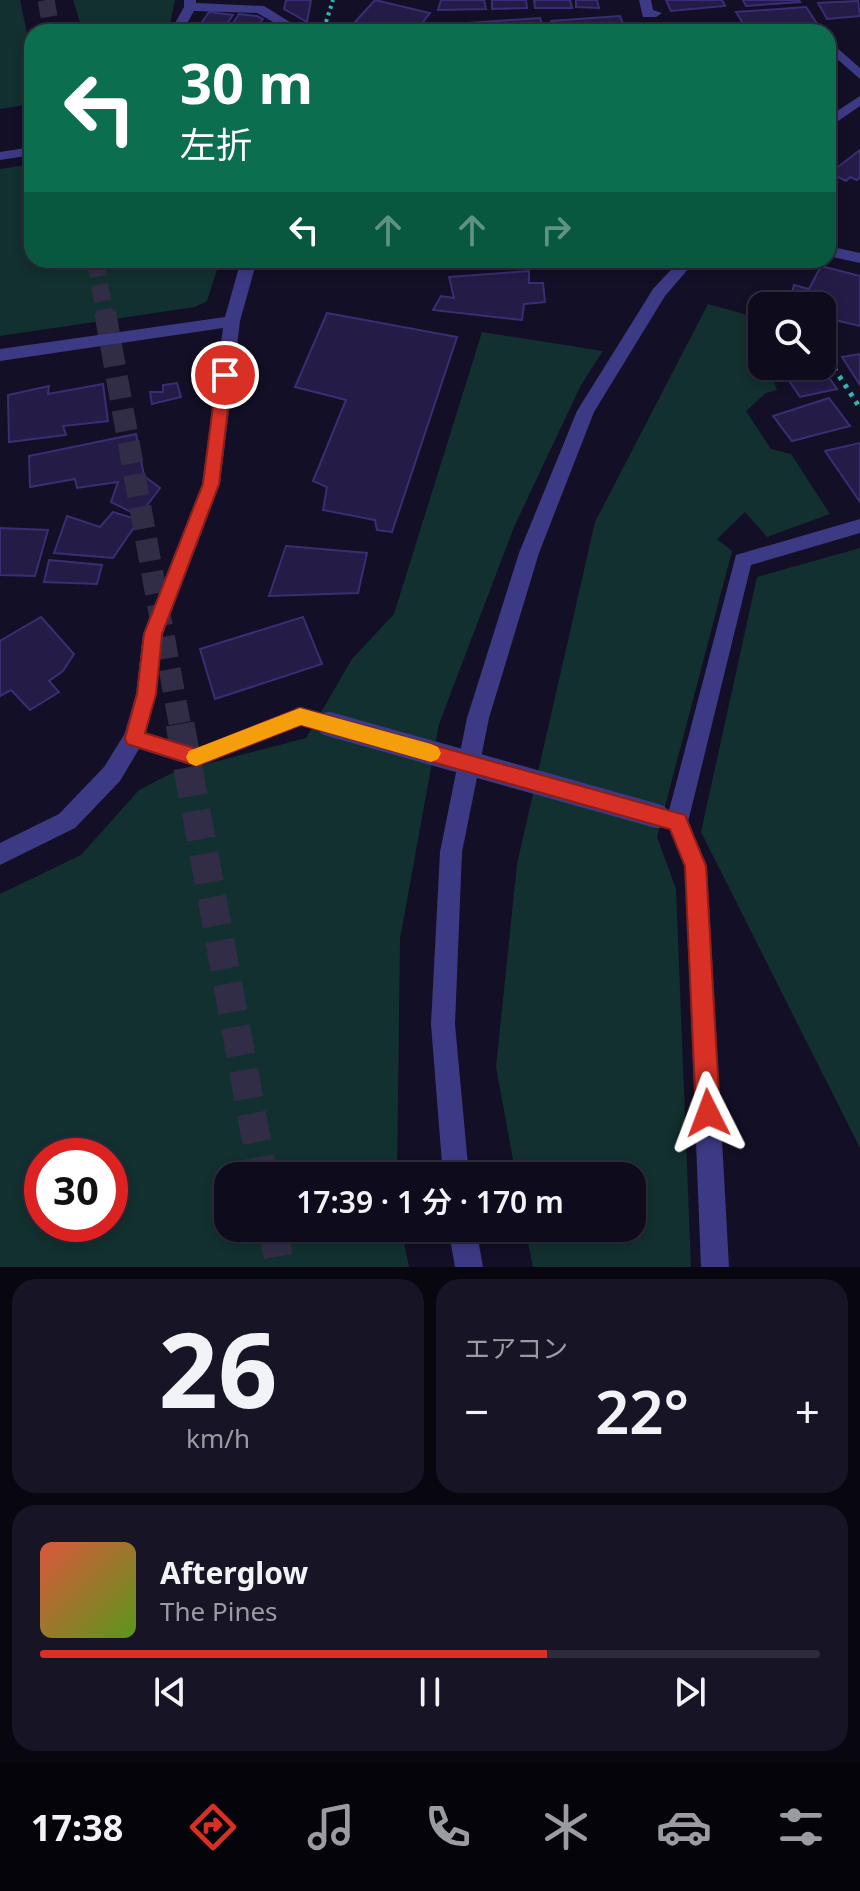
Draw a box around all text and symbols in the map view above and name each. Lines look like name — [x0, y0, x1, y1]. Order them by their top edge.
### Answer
text: 30 m — [180, 44, 313, 120]
icon: left — [48, 56, 152, 160]
text: 左折 — [180, 120, 252, 169]
icon: left — [282, 208, 326, 252]
icon: ahead — [366, 208, 410, 252]
icon: ahead — [450, 208, 494, 252]
icon: right — [534, 208, 578, 252]
map controls — [748, 292, 836, 380]
button: search — [748, 292, 836, 380]
pin — [191, 341, 259, 409]
icon: arrive — [203, 353, 247, 397]
position arrow — [666, 1071, 750, 1155]
speed limit sign: 30 — [24, 1138, 128, 1242]
text: 17:39 · 1 分 · 170 m — [296, 1181, 564, 1222]
text: 26 — [159, 1297, 277, 1438]
text: エアコン — [464, 1330, 568, 1366]
text: 22° — [595, 1370, 689, 1452]
text: − — [464, 1381, 489, 1441]
text: + — [795, 1381, 820, 1441]
text: km/h — [186, 1420, 250, 1456]
text: Afterglow — [160, 1552, 308, 1593]
text: The Pines — [160, 1593, 278, 1629]
icon: previous — [148, 1670, 192, 1714]
icon: pause — [408, 1670, 452, 1714]
icon: next — [668, 1670, 712, 1714]
icon: directions — [185, 1799, 241, 1855]
icon: music — [303, 1799, 359, 1855]
icon: phone — [420, 1799, 476, 1855]
icon: climate — [538, 1799, 594, 1855]
icon: car — [656, 1799, 712, 1855]
icon: filters — [773, 1799, 829, 1855]
text: 17:38 — [31, 1803, 123, 1852]

